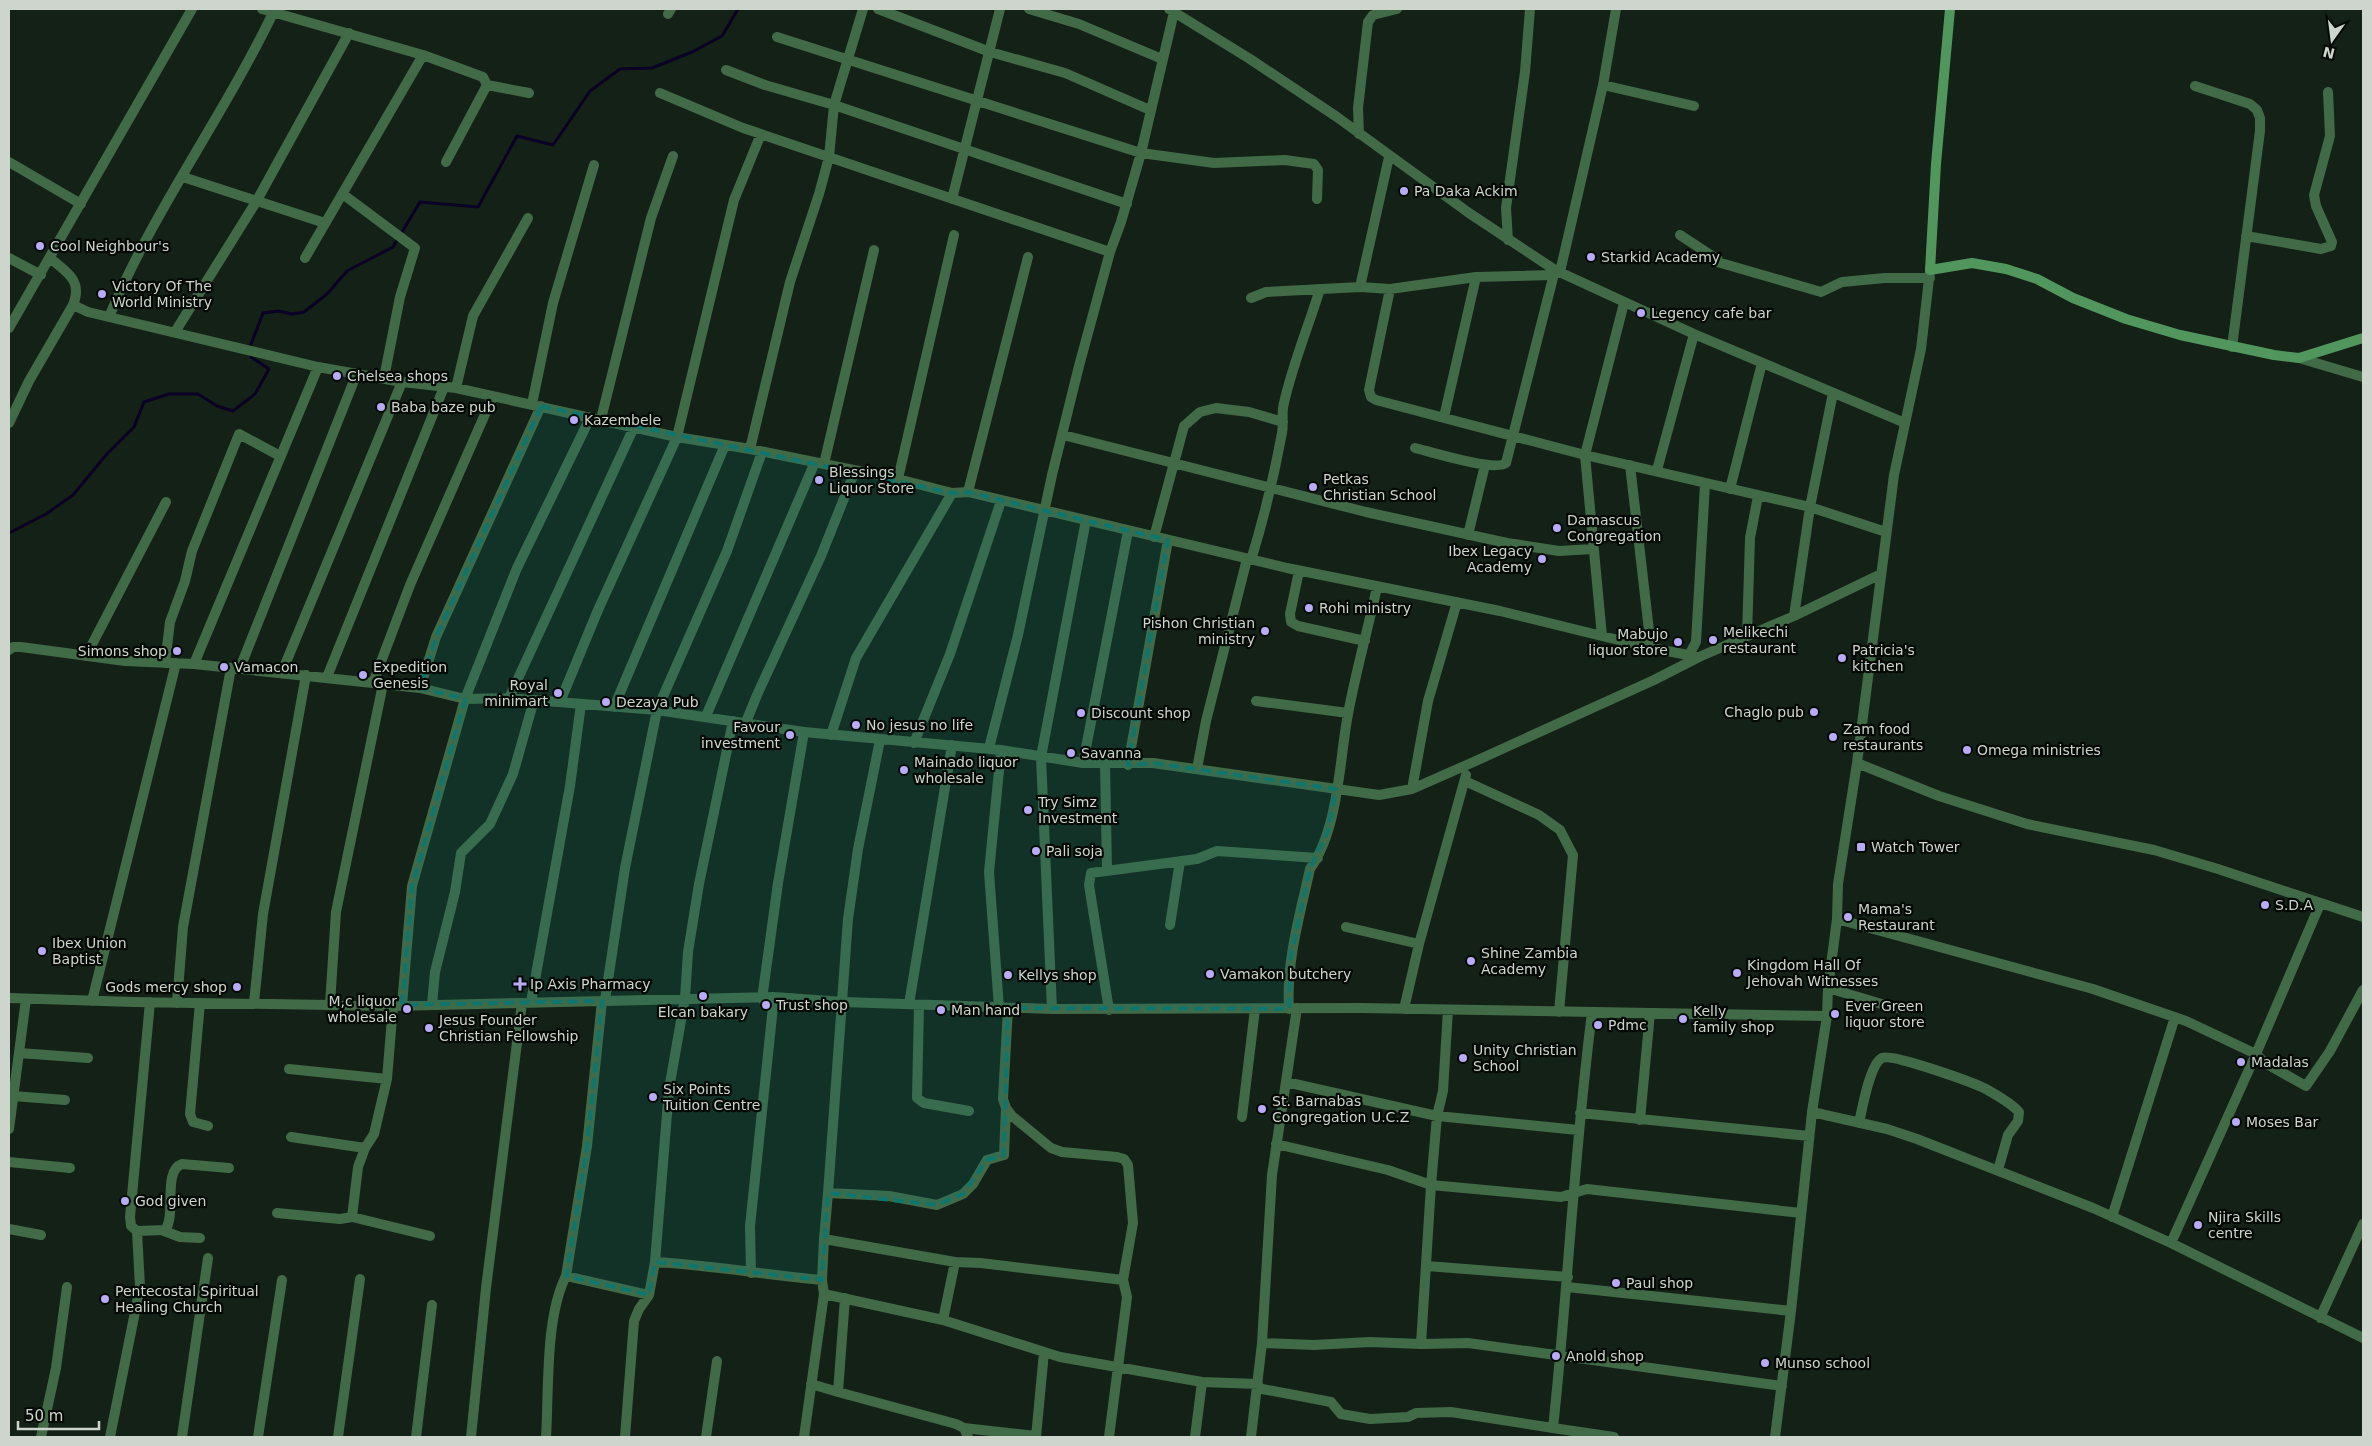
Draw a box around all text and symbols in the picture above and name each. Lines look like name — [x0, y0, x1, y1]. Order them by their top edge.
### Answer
north arrow — [2307, 15, 2357, 65]
text: N — [2321, 43, 2336, 62]
place label: Pa Daka Ackim — [1414, 183, 1518, 199]
marker: Pa Daka Ackim — [1398, 185, 1410, 197]
place label: Cool Neighbour's — [50, 238, 169, 254]
marker: Cool Neighbour's — [34, 240, 46, 252]
place label: Starkid Academy — [1601, 249, 1720, 265]
marker: Starkid Academy — [1585, 251, 1597, 263]
place label: Victory Of The World Ministry — [112, 278, 212, 310]
marker: Victory Of The World Ministry — [96, 288, 108, 300]
place label: Legency cafe bar — [1651, 305, 1772, 321]
marker: Legency cafe bar — [1635, 307, 1647, 319]
place label: Chelsea shops — [347, 368, 448, 384]
marker: Chelsea shops — [331, 370, 343, 382]
place label: Baba baze pub — [391, 399, 496, 415]
marker: Baba baze pub — [375, 401, 387, 413]
place label: Kazembele — [584, 412, 661, 428]
marker: Kazembele — [568, 414, 580, 426]
place label: Blessings Liquor Store — [829, 464, 914, 496]
place label: Petkas Christian School — [1323, 471, 1436, 503]
marker: Blessings Liquor Store — [813, 474, 825, 486]
marker: Petkas Christian School — [1307, 481, 1319, 493]
place label: Damascus Congregation — [1567, 512, 1661, 544]
marker: Damascus Congregation — [1551, 522, 1563, 534]
place label: Ibex Legacy Academy — [1448, 543, 1532, 575]
marker: Ibex Legacy Academy — [1536, 553, 1548, 565]
place label: Rohi ministry — [1319, 600, 1411, 616]
marker: Rohi ministry — [1303, 602, 1315, 614]
place label: Pishon Christian ministry — [1143, 615, 1255, 647]
place label: Melikechi restaurant — [1723, 624, 1797, 656]
marker: Pishon Christian ministry — [1259, 625, 1271, 637]
place label: Mabujo liquor store — [1588, 626, 1668, 658]
marker: Melikechi restaurant — [1707, 634, 1719, 646]
marker: Mabujo liquor store — [1672, 636, 1684, 648]
place label: Patricia's kitchen — [1852, 642, 1915, 674]
place label: Simons shop — [78, 643, 167, 659]
marker: Simons shop — [171, 645, 183, 657]
marker: Patricia's kitchen — [1836, 652, 1848, 664]
place label: Vamacon — [234, 659, 298, 675]
place label: Expedition Genesis — [373, 659, 447, 691]
marker: Vamacon — [218, 661, 230, 673]
marker: Expedition Genesis — [357, 669, 369, 681]
place label: Royal minimart — [484, 677, 548, 709]
marker: Royal minimart — [552, 687, 564, 699]
place label: Dezaya Pub — [616, 694, 699, 710]
marker: Dezaya Pub — [600, 696, 612, 708]
place label: Chaglo pub — [1724, 704, 1804, 720]
place label: Discount shop — [1091, 705, 1191, 721]
marker: Chaglo pub — [1808, 706, 1820, 718]
marker: Discount shop — [1075, 707, 1087, 719]
place label: No jesus no life — [866, 717, 973, 733]
place label: Favour investment — [701, 719, 781, 751]
marker: No jesus no life — [850, 719, 862, 731]
place label: Zam food restaurants — [1843, 721, 1923, 753]
marker: Favour investment — [784, 729, 796, 741]
marker: Zam food restaurants — [1827, 731, 1839, 743]
place label: Omega ministries — [1977, 742, 2101, 758]
marker: Omega ministries — [1961, 744, 1973, 756]
place label: Savanna — [1081, 745, 1142, 761]
marker: Savanna — [1065, 747, 1077, 759]
place label: Mainado liquor wholesale — [914, 754, 1018, 786]
marker: Mainado liquor wholesale — [898, 764, 910, 776]
place label: Try Simz Investment — [1037, 794, 1118, 826]
marker: Try Simz Investment — [1022, 804, 1034, 816]
place label: Watch Tower — [1871, 839, 1960, 855]
marker: Watch Tower — [1855, 841, 1867, 853]
place label: Pali soja — [1046, 843, 1103, 859]
marker: Pali soja — [1030, 845, 1042, 857]
place label: S.D.A — [2275, 897, 2314, 913]
marker: S.D.A — [2259, 899, 2271, 911]
place label: Mama's Restaurant — [1858, 901, 1935, 933]
marker: Mama's Restaurant — [1842, 911, 1854, 923]
place label: Ibex Union Baptist — [52, 935, 127, 967]
marker: Ibex Union Baptist — [36, 945, 48, 957]
place label: Shine Zambia Academy — [1481, 945, 1578, 977]
marker: Shine Zambia Academy — [1465, 955, 1477, 967]
place label: Kingdom Hall Of Jehovah Witnesses — [1746, 957, 1878, 989]
place label: Vamakon butchery — [1220, 966, 1351, 982]
place label: Kellys shop — [1018, 967, 1097, 983]
marker: Kingdom Hall Of Jehovah Witnesses — [1731, 967, 1743, 979]
marker: Vamakon butchery — [1204, 968, 1216, 980]
marker: Kellys shop — [1002, 969, 1014, 981]
place label: Ip Axis Pharmacy — [530, 976, 651, 992]
marker: Ip Axis Pharmacy — [514, 978, 526, 990]
place label: Gods mercy shop — [105, 979, 227, 995]
marker: Gods mercy shop — [231, 981, 243, 993]
marker: Elcan bakary — [697, 990, 709, 1002]
place label: M,c liquor wholesale — [327, 993, 397, 1025]
place label: Trust shop — [775, 997, 848, 1013]
place label: Ever Green liquor store — [1845, 998, 1925, 1030]
marker: Trust shop — [760, 999, 772, 1011]
place label: Man hand — [951, 1002, 1020, 1018]
marker: M,c liquor wholesale — [401, 1003, 413, 1015]
place label: Kelly family shop — [1693, 1003, 1774, 1035]
place label: Elcan bakary — [658, 1004, 748, 1020]
marker: Man hand — [935, 1004, 947, 1016]
marker: Ever Green liquor store — [1829, 1008, 1841, 1020]
place label: Jesus Founder Christian Fellowship — [438, 1012, 579, 1044]
marker: Kelly family shop — [1677, 1013, 1689, 1025]
place label: Pdmc — [1608, 1017, 1647, 1033]
marker: Pdmc — [1592, 1019, 1604, 1031]
marker: Jesus Founder Christian Fellowship — [423, 1022, 435, 1034]
place label: Unity Christian School — [1473, 1042, 1577, 1074]
marker: Unity Christian School — [1457, 1052, 1469, 1064]
place label: Madalas — [2251, 1054, 2309, 1070]
marker: Madalas — [2235, 1056, 2247, 1068]
place label: Six Points Tuition Centre — [662, 1081, 760, 1113]
marker: Six Points Tuition Centre — [647, 1091, 659, 1103]
place label: St. Barnabas Congregation U.C.Z — [1272, 1093, 1409, 1125]
marker: St. Barnabas Congregation U.C.Z — [1256, 1103, 1268, 1115]
place label: Moses Bar — [2246, 1114, 2318, 1130]
marker: Moses Bar — [2230, 1116, 2242, 1128]
place label: God given — [135, 1193, 206, 1209]
marker: God given — [119, 1195, 131, 1207]
place label: Njira Skills centre — [2208, 1209, 2281, 1241]
marker: Njira Skills centre — [2192, 1219, 2204, 1231]
place label: Paul shop — [1626, 1275, 1693, 1291]
marker: Paul shop — [1610, 1277, 1622, 1289]
place label: Pentecostal Spiritual Healing Church — [115, 1283, 259, 1315]
marker: Pentecostal Spiritual Healing Church — [99, 1293, 111, 1305]
place label: Anold shop — [1566, 1348, 1644, 1364]
marker: Anold shop — [1550, 1350, 1562, 1362]
place label: Munso school — [1775, 1355, 1870, 1371]
marker: Munso school — [1759, 1357, 1771, 1369]
scale bar — [18, 1398, 99, 1430]
text: 50 m — [25, 1407, 63, 1425]

